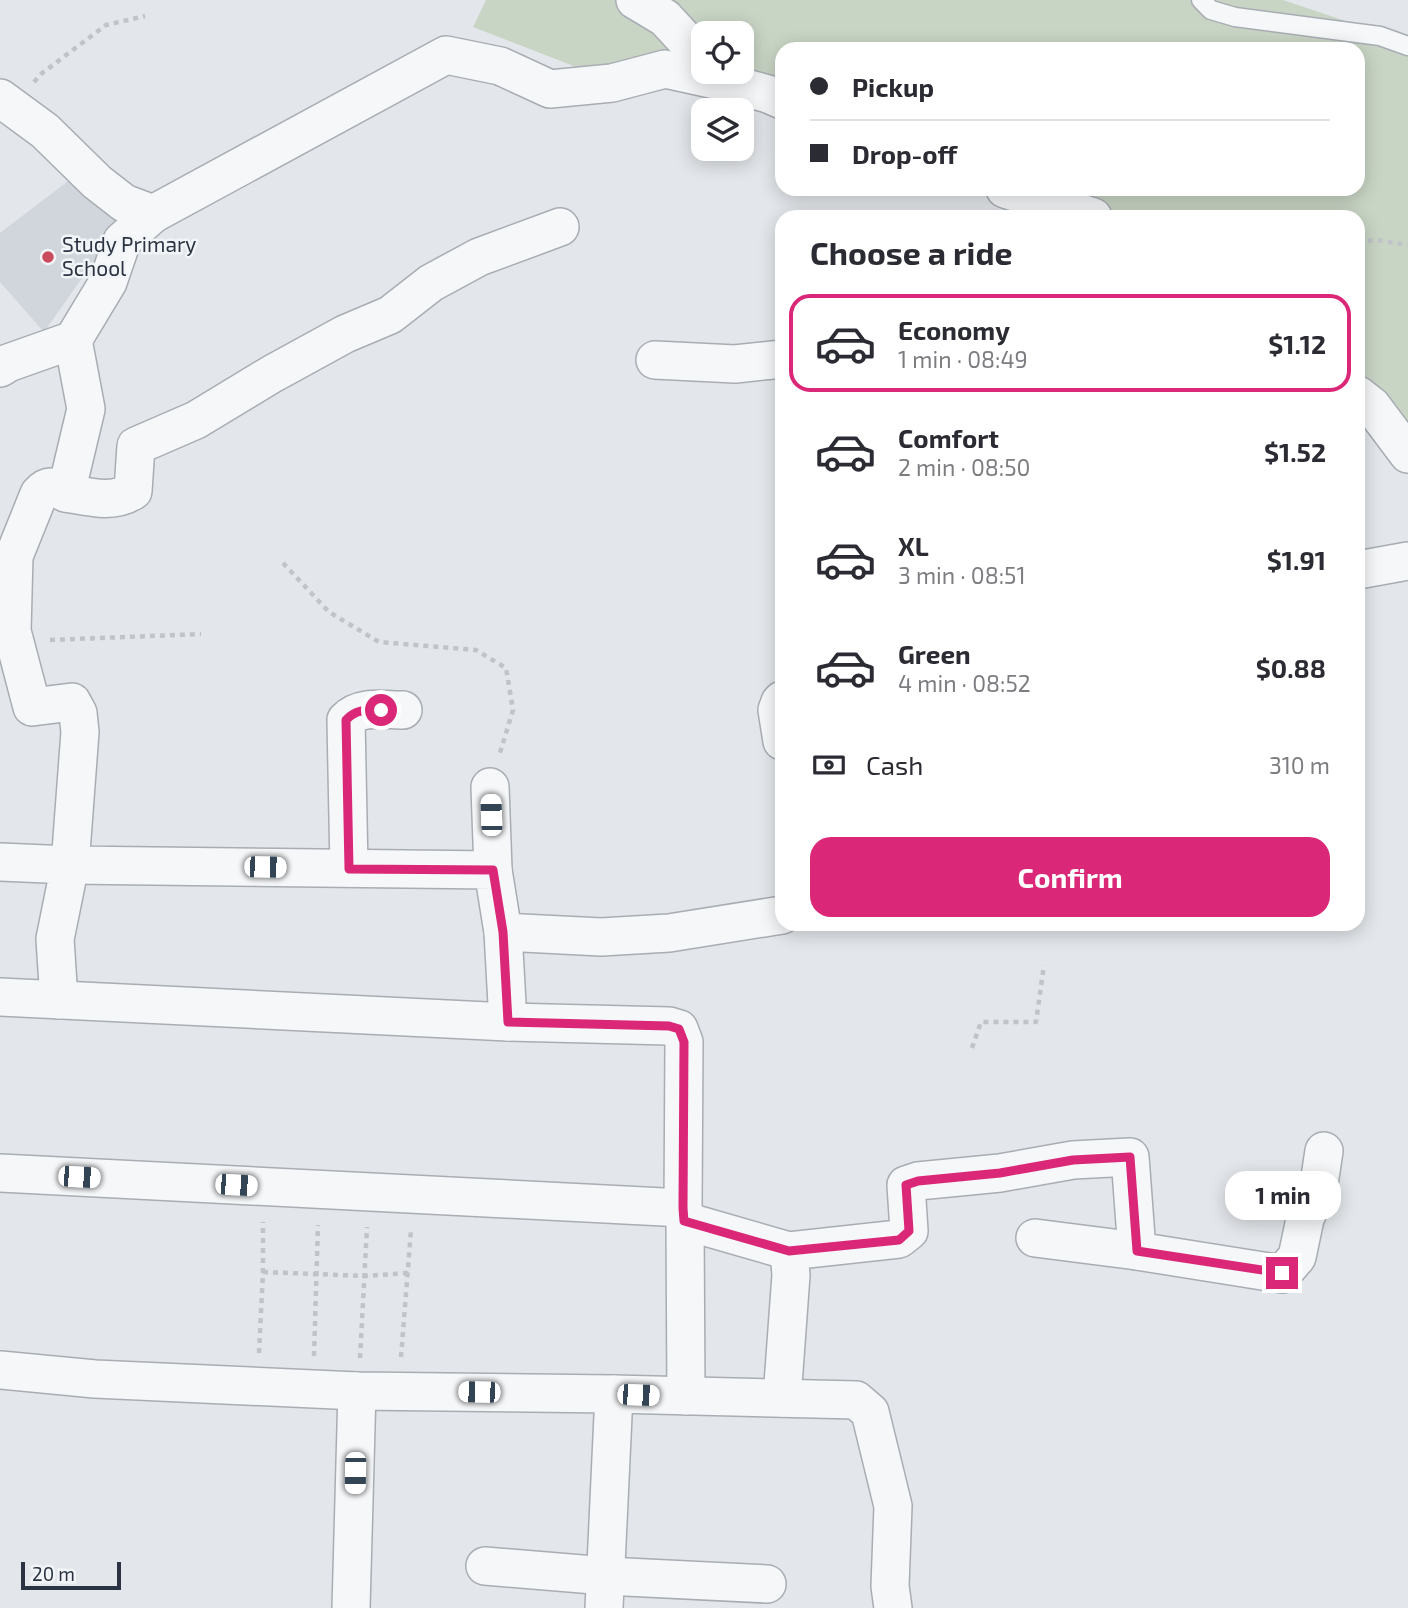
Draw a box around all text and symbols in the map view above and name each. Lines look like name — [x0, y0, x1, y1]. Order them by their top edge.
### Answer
map controls — [691, 21, 754, 161]
button: locate — [691, 21, 754, 84]
text: Pickup — [852, 71, 934, 102]
button: layers — [691, 98, 754, 161]
text: Drop-off — [852, 138, 957, 169]
place label: Study Primary School — [62, 231, 196, 280]
text: Choose a ride — [810, 233, 1013, 271]
marker: Study Primary School — [40, 249, 56, 265]
icon: car — [814, 312, 877, 375]
text: Economy — [898, 314, 1010, 345]
text: $1.12 — [1268, 328, 1326, 359]
text: 1 min · 08:49 — [898, 345, 1028, 373]
icon: car — [814, 420, 877, 483]
text: Comfort — [898, 422, 999, 453]
text: $1.52 — [1264, 436, 1326, 467]
text: 2 min · 08:50 — [898, 453, 1030, 481]
icon: car — [814, 528, 877, 591]
text: XL — [898, 530, 929, 561]
text: $1.91 — [1267, 544, 1326, 575]
text: 3 min · 08:51 — [898, 561, 1026, 589]
icon: car — [814, 636, 877, 699]
text: Green — [898, 638, 971, 669]
text: $0.88 — [1256, 652, 1326, 683]
text: 4 min · 08:52 — [898, 669, 1031, 697]
route start — [365, 694, 397, 726]
icon: cash — [810, 746, 848, 784]
text: Cash — [866, 749, 923, 780]
text: 310 m — [1269, 751, 1330, 779]
car — [480, 794, 503, 836]
button: Confirm — [810, 837, 1330, 917]
car — [244, 856, 287, 878]
car — [58, 1165, 101, 1189]
callout: 1 min — [1224, 1172, 1340, 1220]
car — [215, 1173, 258, 1197]
text: 1 min — [1255, 1181, 1311, 1209]
route end — [1266, 1257, 1298, 1289]
car — [458, 1381, 501, 1403]
car — [617, 1384, 660, 1406]
car — [345, 1452, 366, 1494]
scale bar — [21, 1559, 121, 1591]
text: 20 m — [32, 1562, 75, 1585]

